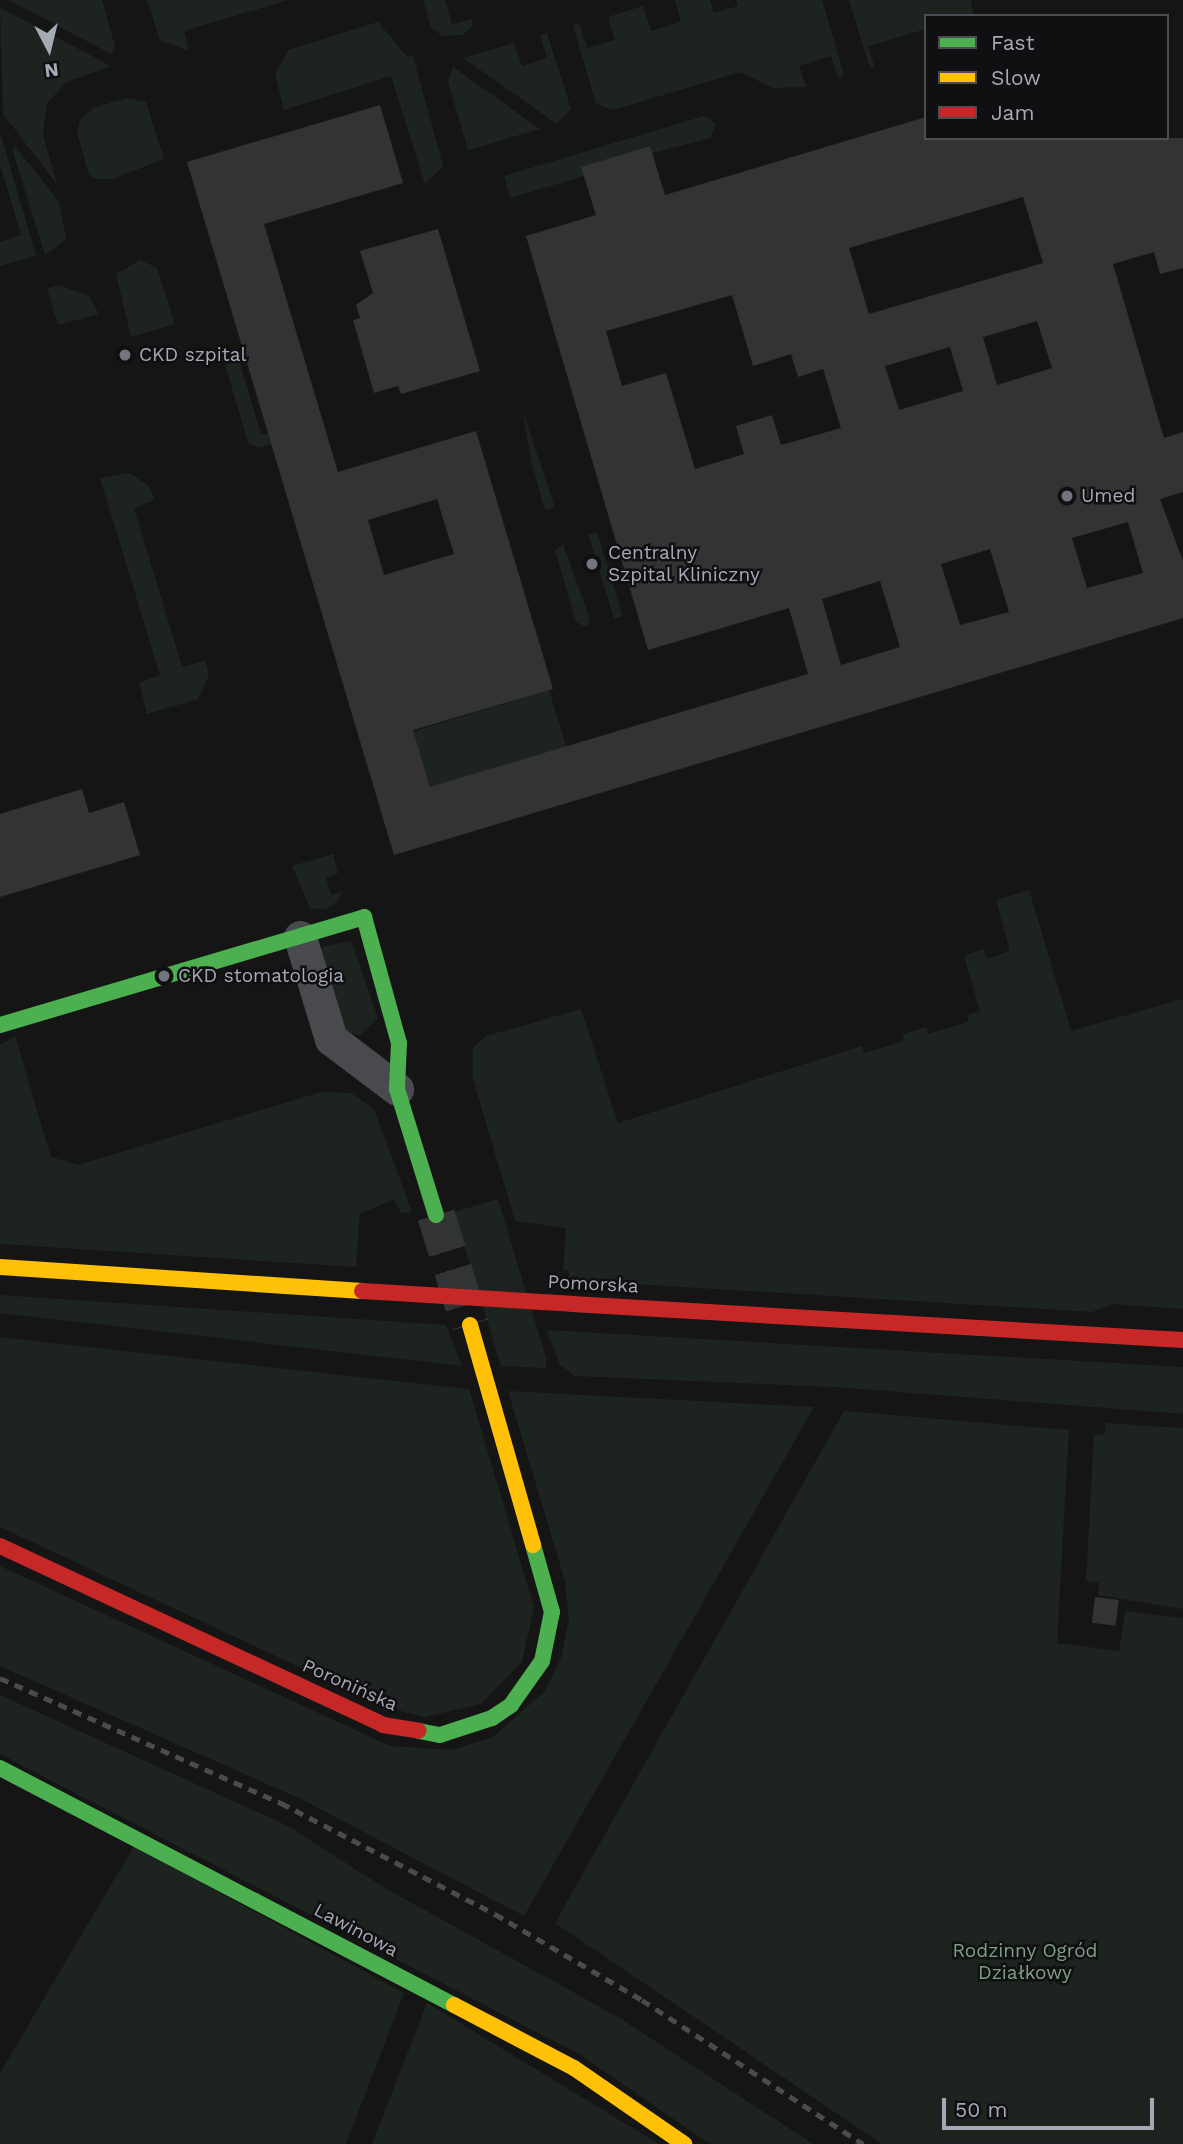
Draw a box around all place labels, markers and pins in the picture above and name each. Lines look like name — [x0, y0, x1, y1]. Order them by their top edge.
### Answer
place label: CKD szpital — [139, 344, 246, 366]
marker: CKD szpital — [117, 347, 133, 363]
place label: Umed — [1081, 485, 1135, 507]
marker: Umed — [1059, 488, 1075, 504]
place label: Centralny Szpital Kliniczny — [608, 542, 760, 586]
marker: Centralny Szpital Kliniczny — [582, 554, 602, 574]
place label: CKD stomatologia — [178, 965, 344, 987]
marker: CKD stomatologia — [156, 968, 172, 984]

